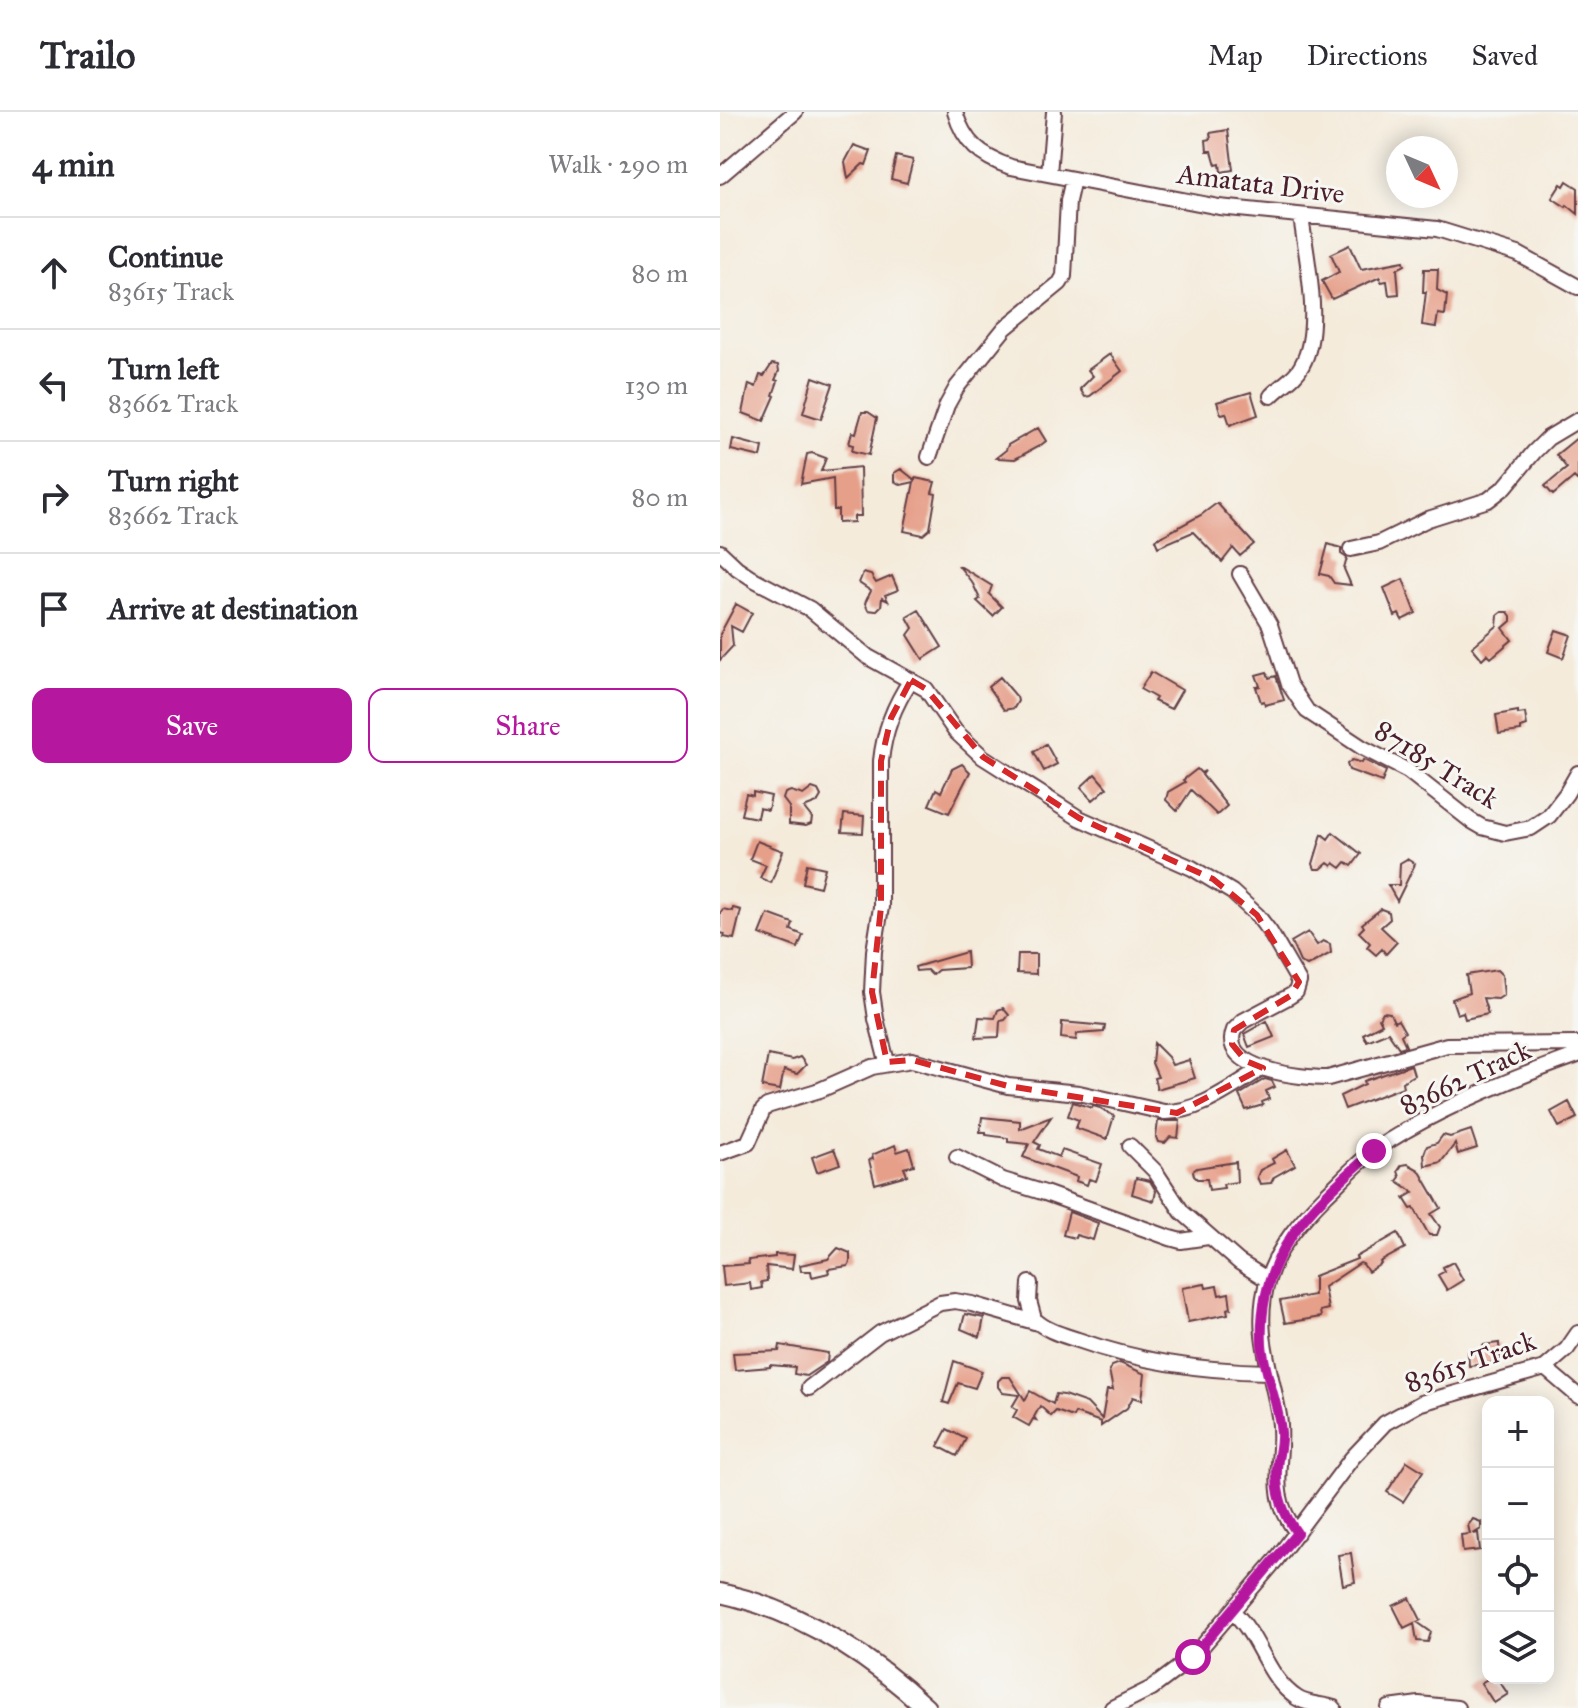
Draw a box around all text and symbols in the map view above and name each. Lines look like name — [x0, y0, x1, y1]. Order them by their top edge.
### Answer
text: Trailo — [40, 32, 135, 78]
text: Map — [1208, 38, 1263, 73]
text: Directions — [1307, 38, 1428, 73]
text: Saved — [1472, 38, 1538, 73]
north arrow — [1386, 136, 1458, 208]
text: 4 min — [32, 144, 115, 185]
text: Walk · 290 m — [548, 148, 688, 180]
street label: Amatata Drive — [1174, 156, 1347, 211]
text: Continue — [108, 239, 223, 275]
icon: ahead — [32, 251, 76, 295]
text: 80 m — [632, 257, 688, 289]
text: 83615 Track — [108, 275, 234, 307]
text: Turn left — [108, 351, 219, 387]
icon: left — [32, 363, 76, 407]
text: 130 m — [625, 369, 688, 401]
text: 83662 Track — [108, 387, 238, 419]
text: Turn right — [108, 463, 239, 499]
icon: right — [32, 475, 76, 519]
text: 80 m — [632, 481, 688, 513]
text: 83662 Track — [108, 499, 238, 531]
icon: arrive — [32, 587, 76, 631]
text: Arrive at destination — [108, 591, 358, 627]
button: Save — [32, 688, 352, 763]
button: Share — [368, 688, 688, 763]
street label: 87185 Track — [1368, 712, 1506, 816]
street label: 83662 Track — [1394, 1032, 1536, 1123]
route end — [1356, 1133, 1392, 1169]
street label: 83615 Track — [1400, 1323, 1540, 1400]
map controls — [1482, 1396, 1554, 1684]
button: + — [1482, 1396, 1554, 1468]
button: − — [1482, 1468, 1554, 1540]
button: locate — [1482, 1540, 1554, 1612]
button: layers — [1482, 1612, 1554, 1684]
route start — [1175, 1639, 1211, 1675]

